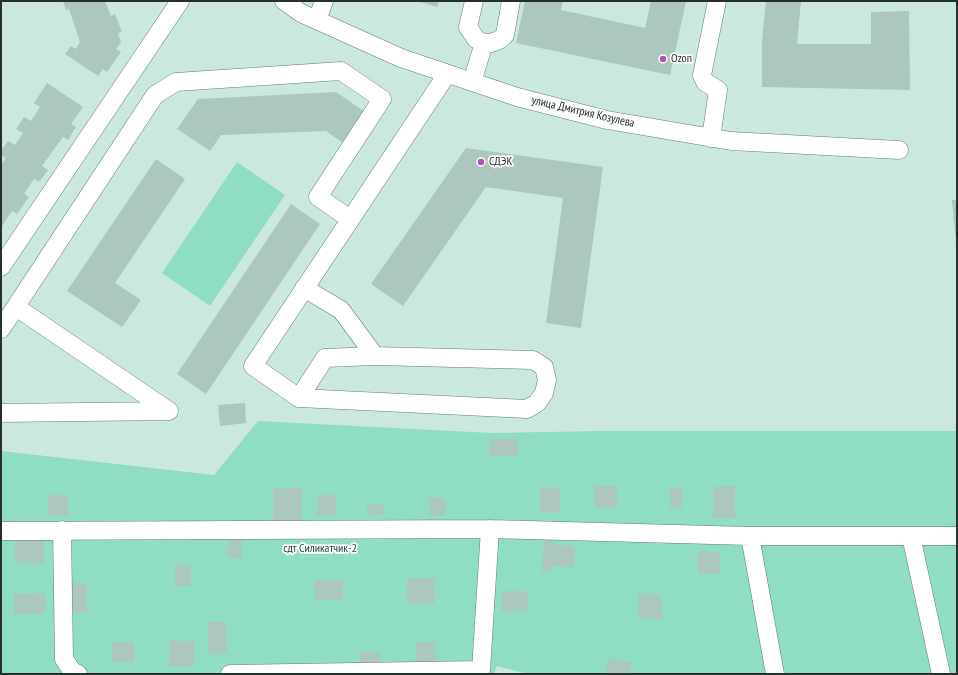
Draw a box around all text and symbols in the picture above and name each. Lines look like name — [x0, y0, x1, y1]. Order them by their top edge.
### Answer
place label: Ozon — [671, 52, 692, 66]
marker: Ozon — [658, 54, 668, 64]
street label: улица Дмитрия Козулева — [530, 93, 636, 131]
place label: СДЭК — [489, 155, 512, 169]
marker: СДЭК — [476, 157, 486, 167]
park label: сдт Силикатчик-2 — [283, 542, 357, 556]

